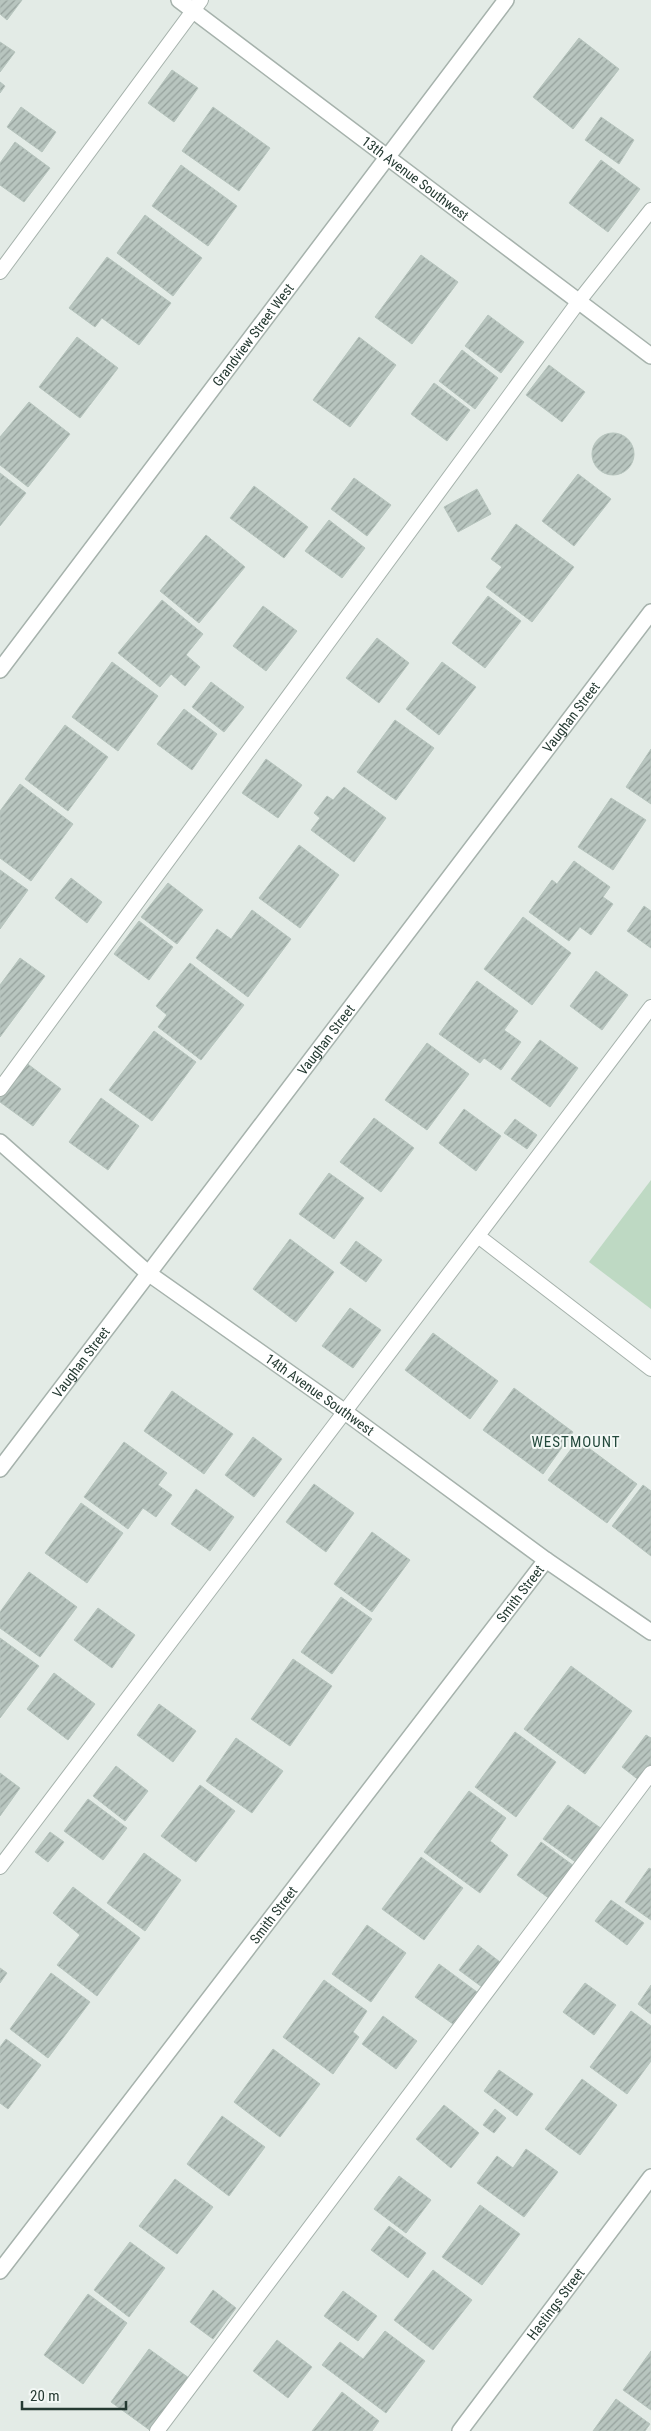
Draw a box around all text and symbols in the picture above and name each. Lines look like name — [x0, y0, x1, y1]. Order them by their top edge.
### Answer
street label: 13th Avenue Southwest — [359, 133, 472, 224]
street label: Grandview Street West — [209, 280, 297, 389]
street label: Vaughan Street — [539, 679, 603, 756]
street label: Vaughan Street — [294, 1001, 358, 1078]
street label: Vaughan Street — [49, 1324, 113, 1401]
street label: 14th Avenue Southwest — [262, 1350, 377, 1439]
district label: WESTMOUNT — [531, 1433, 621, 1451]
street label: Smith Street — [493, 1562, 547, 1626]
street label: Smith Street — [246, 1883, 301, 1947]
street label: Hastings Street — [524, 2265, 588, 2343]
scale bar — [22, 2378, 126, 2410]
text: 20 m — [30, 2387, 60, 2405]

